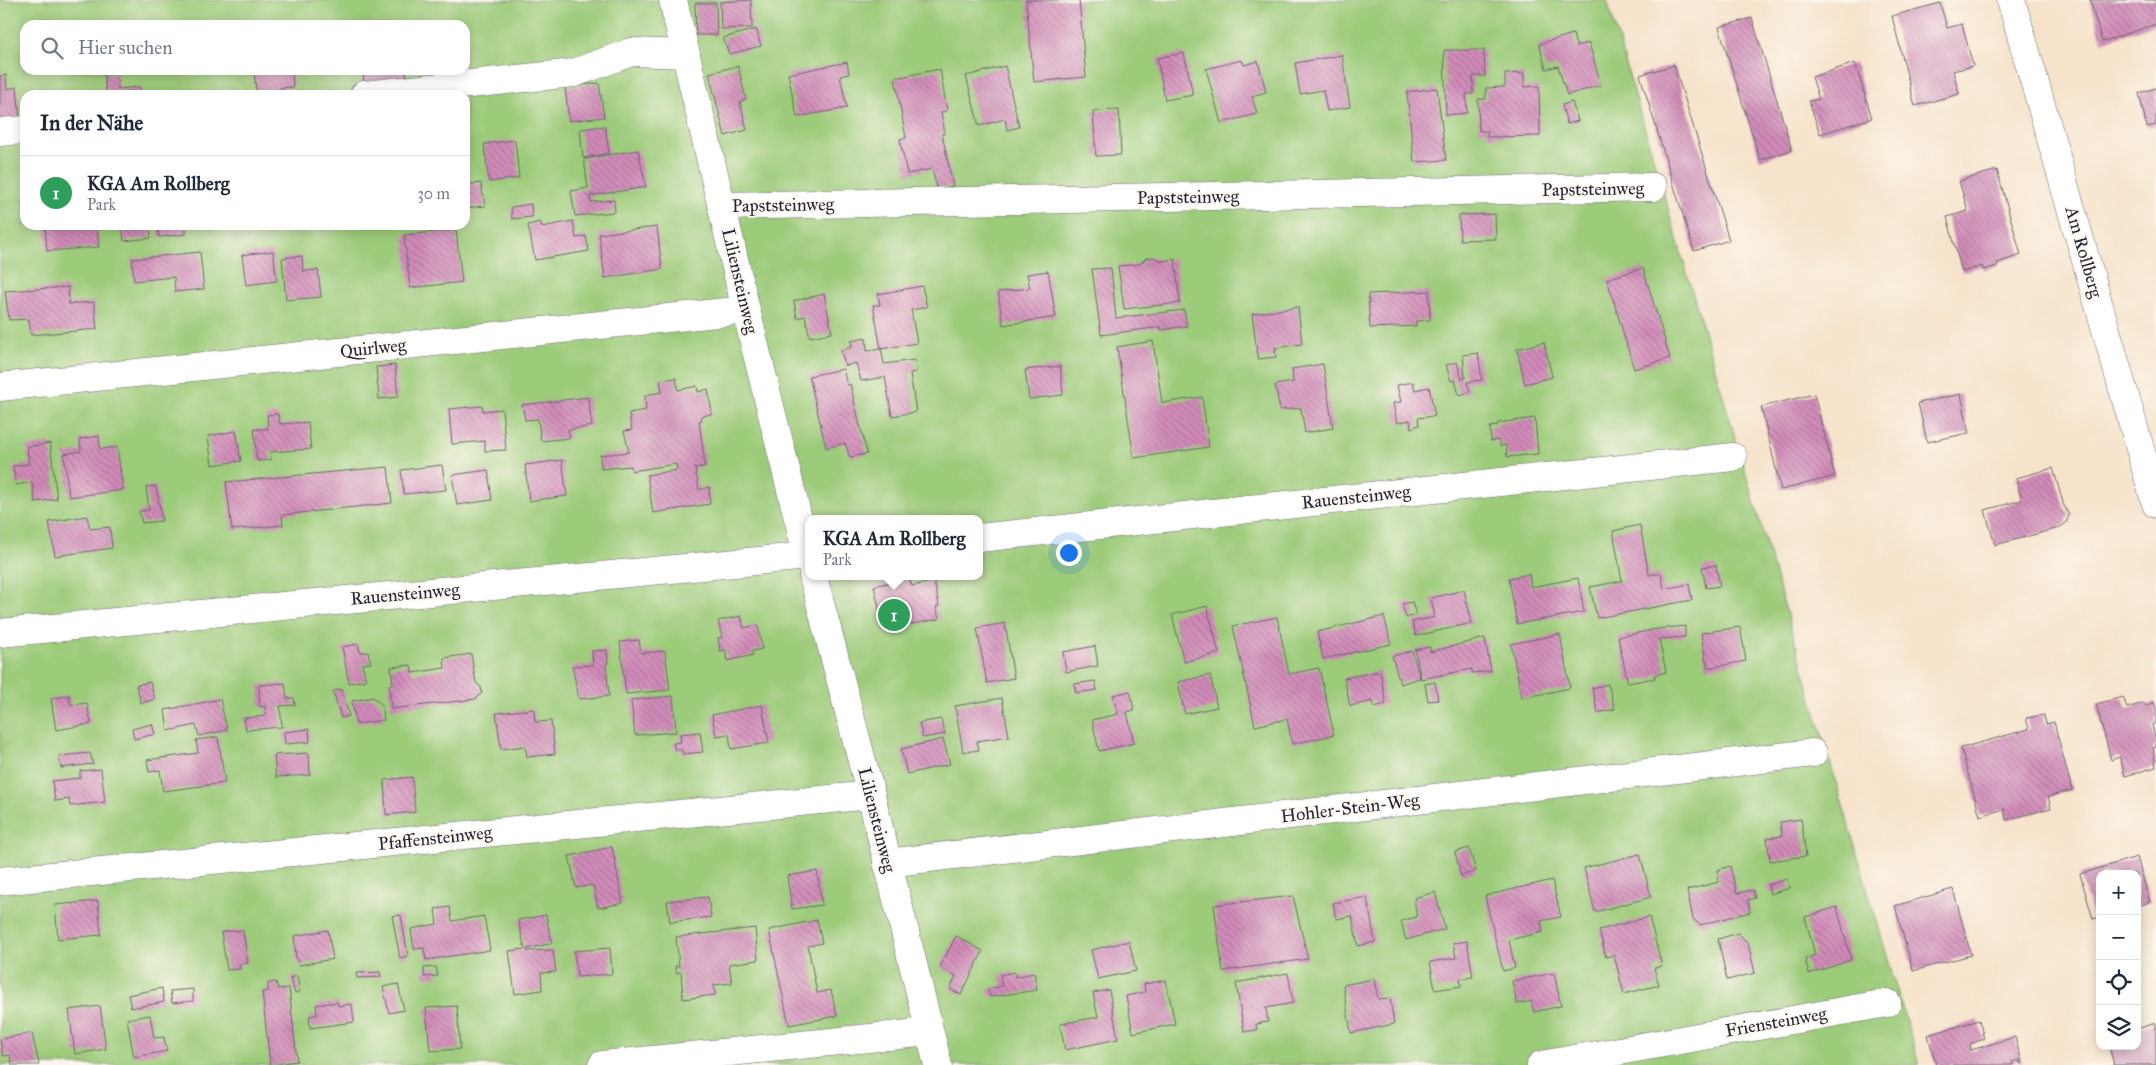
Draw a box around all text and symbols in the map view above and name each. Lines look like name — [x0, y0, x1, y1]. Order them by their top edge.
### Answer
search box — [20, 20, 470, 75]
icon: search — [38, 34, 66, 62]
text: Hier suchen — [78, 36, 172, 59]
text: In der Nähe — [40, 110, 143, 136]
text: KGA Am Rollberg — [87, 172, 230, 195]
street label: Papststeinweg — [1542, 177, 1645, 202]
text: 1 — [53, 184, 59, 203]
text: 30 m — [417, 184, 450, 203]
street label: Papststeinweg — [1137, 185, 1240, 210]
street label: Papststeinweg — [732, 193, 835, 218]
text: Park — [87, 195, 116, 214]
street label: Am Rollberg — [2059, 203, 2108, 301]
street label: Liliensteinweg — [716, 226, 763, 337]
street label: Quirlweg — [339, 334, 408, 363]
street label: Rauensteinweg — [1300, 480, 1412, 515]
popup — [805, 515, 983, 580]
text: KGA Am Rollberg — [823, 527, 965, 550]
your location — [1056, 540, 1082, 566]
text: Park — [823, 550, 852, 569]
street label: Rauensteinweg — [349, 578, 461, 611]
pin: 1 — [878, 596, 910, 634]
street label: Liliensteinweg — [852, 765, 901, 876]
street label: Hohler-Stein-Weg — [1279, 789, 1421, 828]
street label: Pfaffensteinweg — [377, 821, 494, 856]
map controls — [2096, 870, 2141, 1050]
button: + — [2096, 870, 2141, 915]
button: − — [2096, 915, 2141, 960]
button: locate — [2096, 960, 2141, 1005]
street label: Friensteinweg — [1724, 1002, 1829, 1043]
button: layers — [2096, 1005, 2141, 1050]

